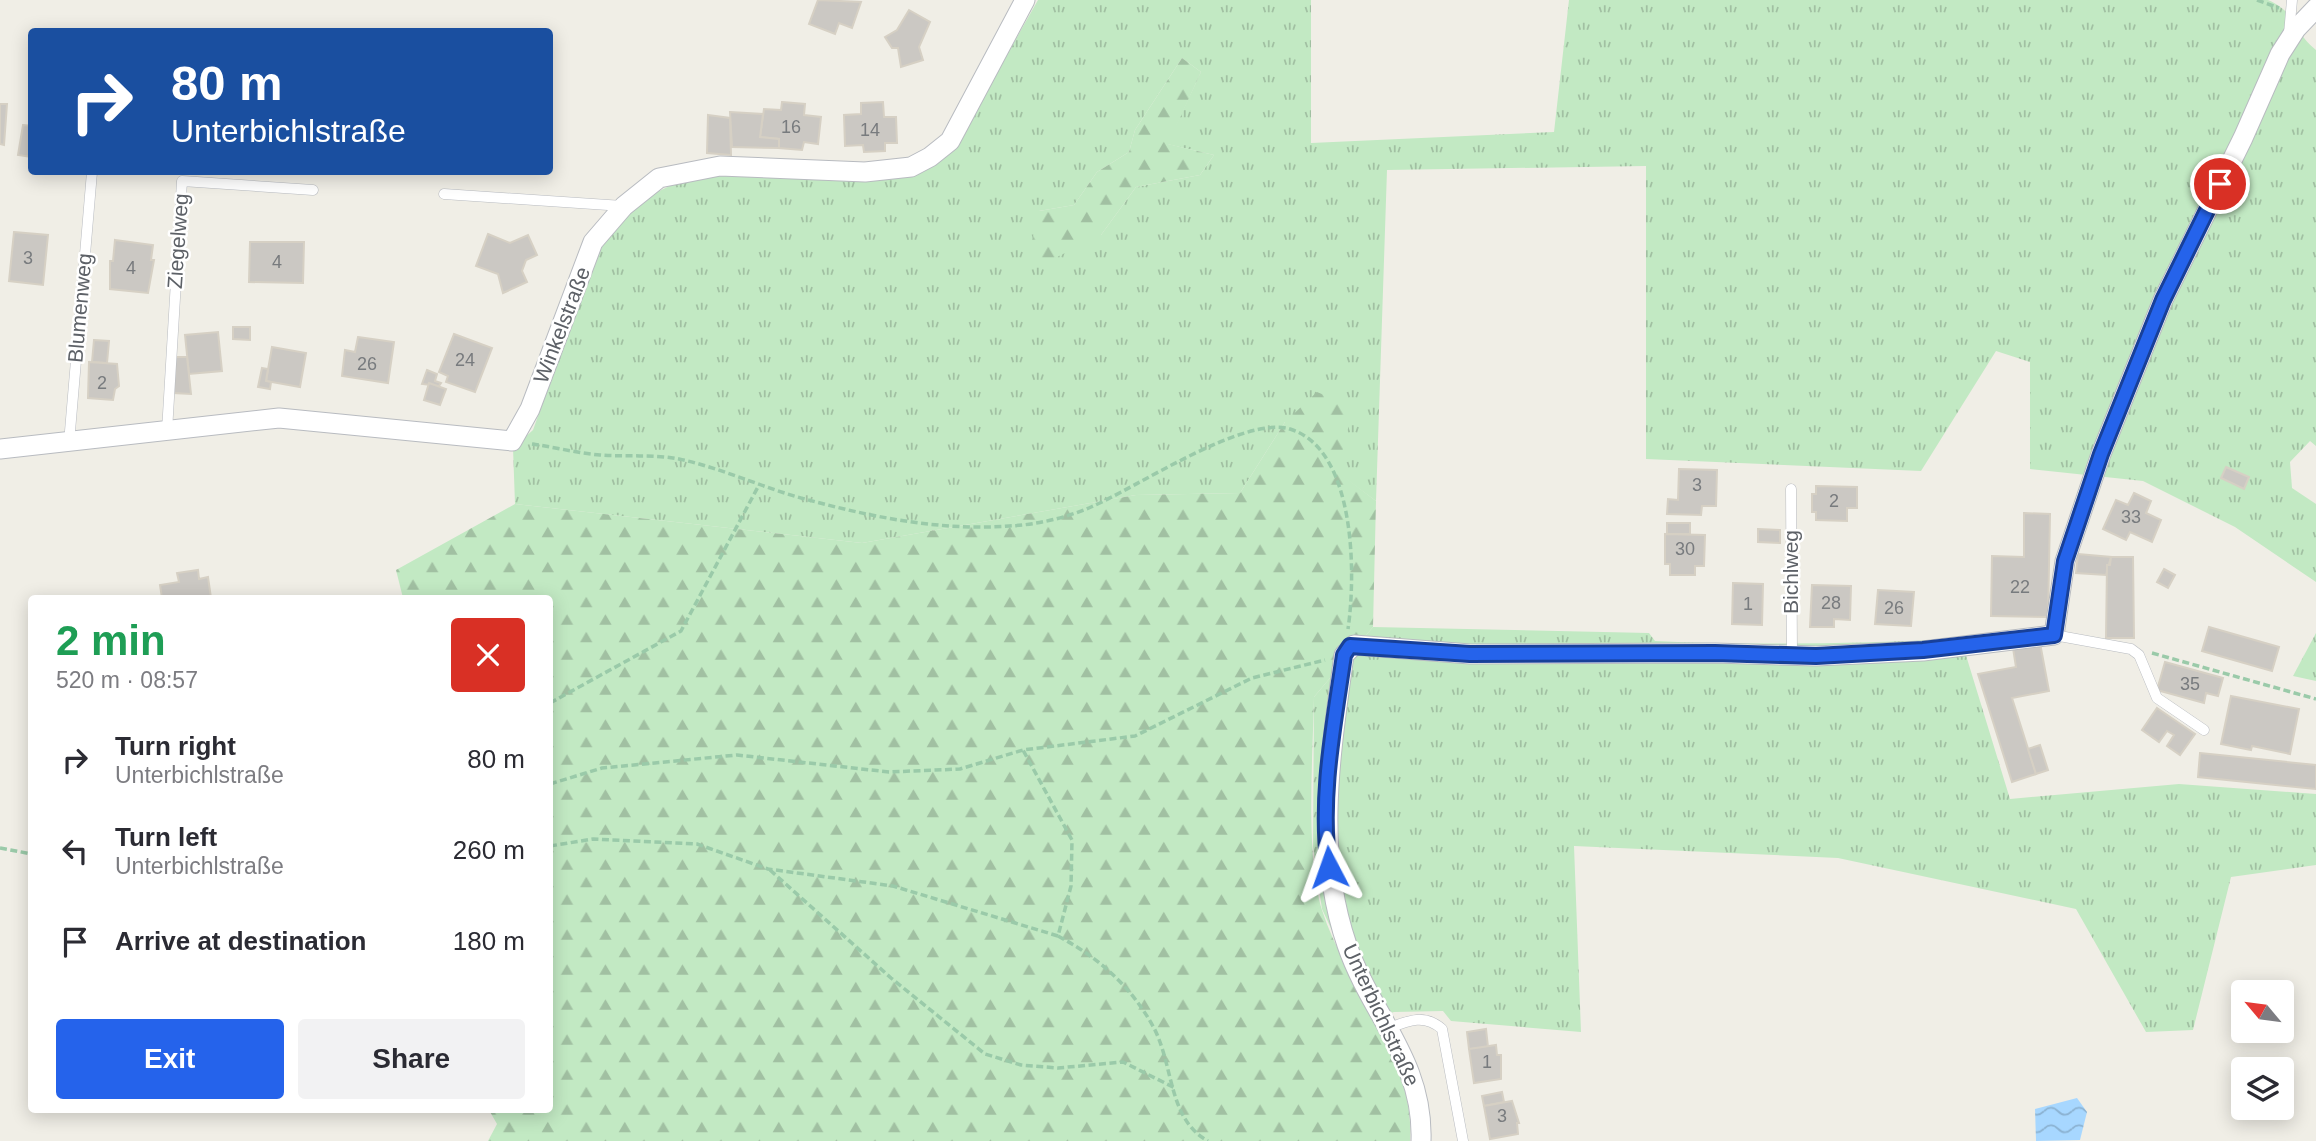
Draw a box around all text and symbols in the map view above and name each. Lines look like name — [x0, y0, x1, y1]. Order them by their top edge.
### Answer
icon: right — [56, 56, 147, 147]
text: 80 m — [171, 56, 283, 110]
text: Unterbichlstraße — [171, 113, 406, 149]
house number: 16 — [781, 117, 801, 137]
house number: 14 — [860, 120, 880, 140]
pin — [2190, 154, 2250, 214]
icon: arrive — [2201, 165, 2239, 203]
street label: Ziegelweg — [163, 192, 192, 290]
house number: 3 — [23, 248, 33, 268]
street label: Blumenweg — [63, 252, 96, 364]
house number: 4 — [272, 252, 282, 272]
house number: 4 — [126, 258, 136, 278]
street label: Winkelstraße — [529, 264, 594, 386]
house number: 24 — [455, 350, 475, 370]
house number: 26 — [357, 354, 377, 374]
house number: 2 — [97, 373, 107, 393]
house number: 3 — [1692, 475, 1702, 495]
house number: 2 — [1829, 491, 1839, 511]
house number: 33 — [2121, 507, 2141, 527]
street label: Bichlweg — [1779, 530, 1802, 614]
house number: 30 — [1675, 539, 1695, 559]
house number: 22 — [2010, 577, 2030, 597]
house number: 28 — [1821, 593, 1841, 613]
house number: 1 — [1743, 594, 1753, 614]
house number: 26 — [1884, 598, 1904, 618]
text: 2 min — [56, 617, 166, 664]
button: close — [451, 618, 525, 692]
text: 520 m · 08:57 — [56, 667, 198, 693]
house number: 35 — [2180, 674, 2200, 694]
text: Turn right — [115, 731, 236, 761]
icon: right — [56, 741, 94, 779]
text: 80 m — [467, 744, 525, 774]
text: Unterbichlstraße — [115, 762, 284, 788]
text: Turn left — [115, 822, 217, 852]
position arrow — [1292, 830, 1366, 904]
icon: left — [56, 832, 94, 870]
text: 260 m — [453, 835, 525, 865]
text: Unterbichlstraße — [115, 853, 284, 879]
icon: arrive — [56, 923, 94, 961]
text: Arrive at destination — [115, 926, 366, 956]
text: 180 m — [453, 926, 525, 956]
street label: Unterbichlstraße — [1338, 940, 1424, 1089]
north arrow — [2231, 980, 2294, 1043]
map controls — [2231, 980, 2294, 1120]
button: Exit — [56, 1019, 284, 1099]
button: Share — [298, 1019, 525, 1099]
house number: 1 — [1482, 1052, 1492, 1072]
button: layers — [2231, 1057, 2294, 1120]
house number: 3 — [1497, 1106, 1507, 1126]

